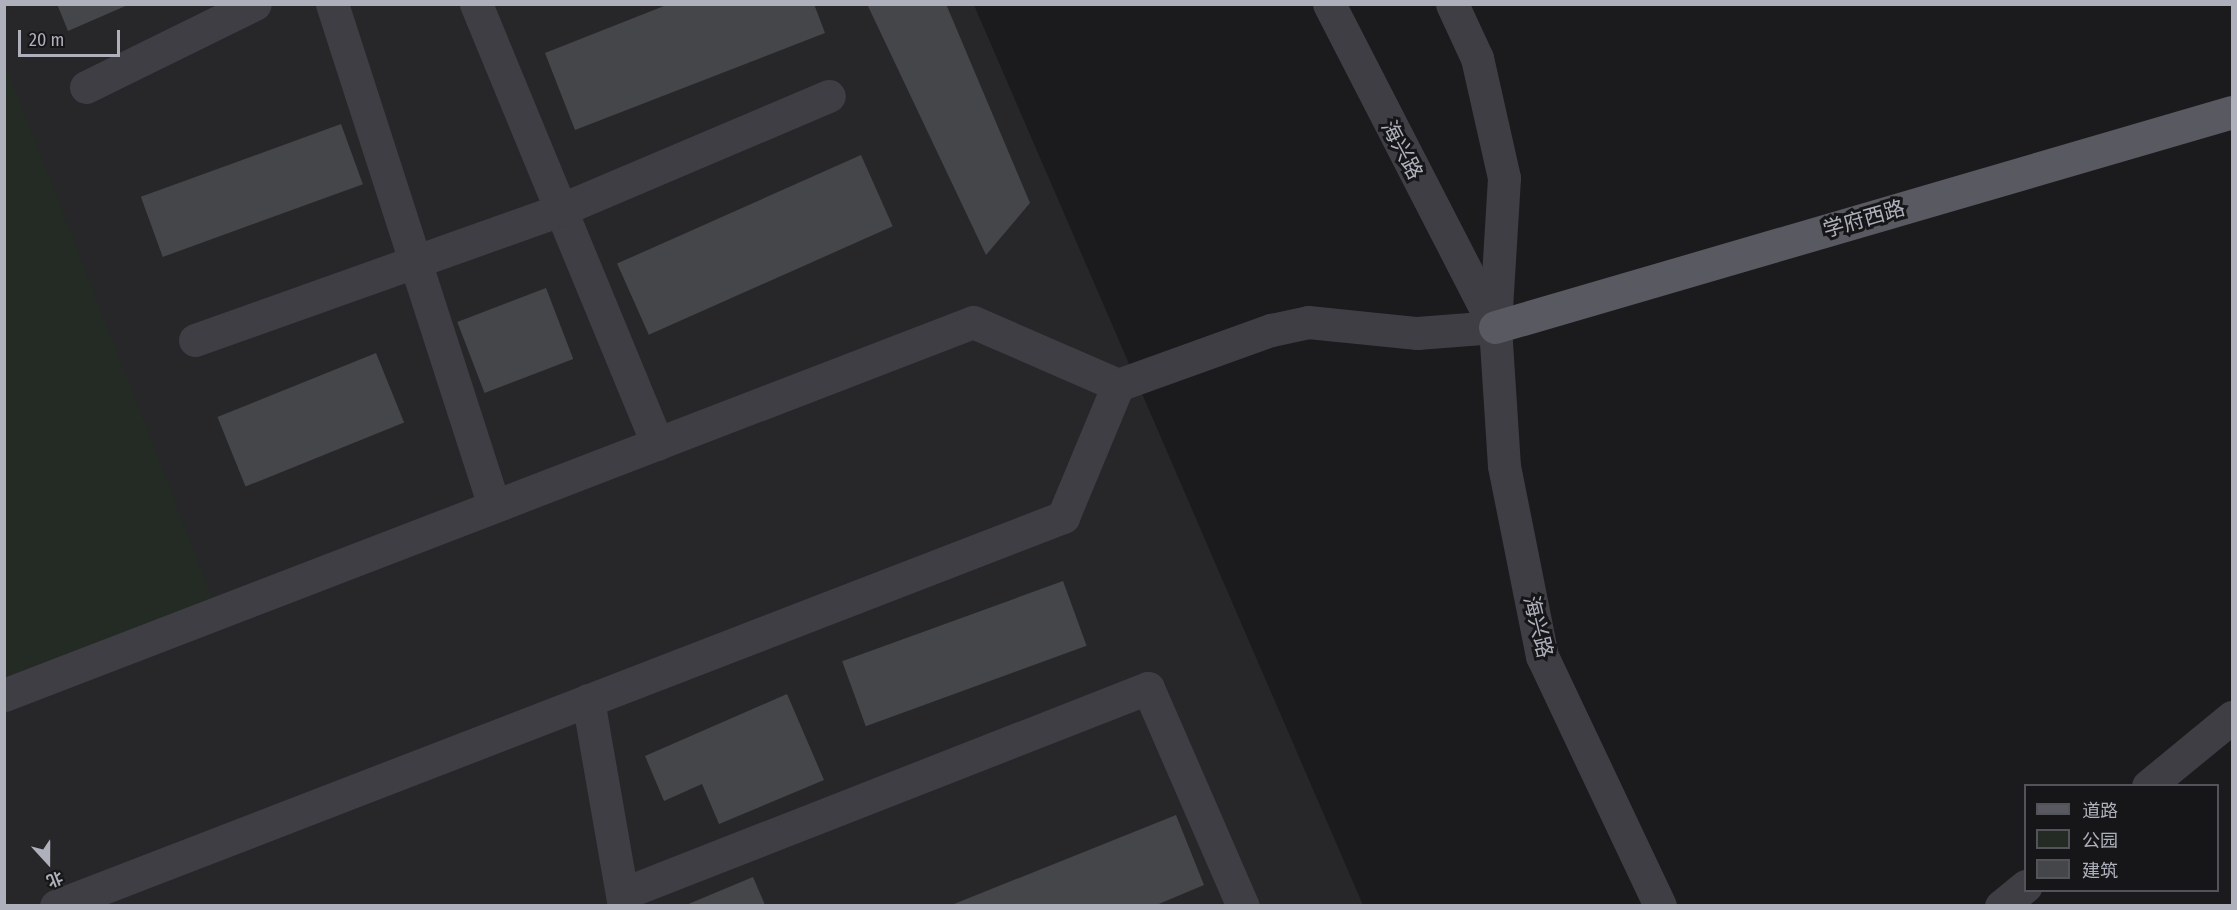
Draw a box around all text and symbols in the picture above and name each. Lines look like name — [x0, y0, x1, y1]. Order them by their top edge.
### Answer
scale bar — [21, 18, 123, 56]
text: 20 m — [29, 29, 64, 51]
street label: 海兴路 — [1376, 116, 1428, 184]
street label: 学府西路 — [1820, 195, 1908, 243]
street label: 海兴路 — [1518, 593, 1558, 661]
legend — [2024, 784, 2219, 892]
text: 道路 — [2082, 800, 2118, 822]
text: 公园 — [2082, 830, 2118, 852]
north arrow — [18, 832, 78, 892]
text: 建筑 — [2082, 860, 2118, 882]
text: 北 — [44, 868, 66, 891]

